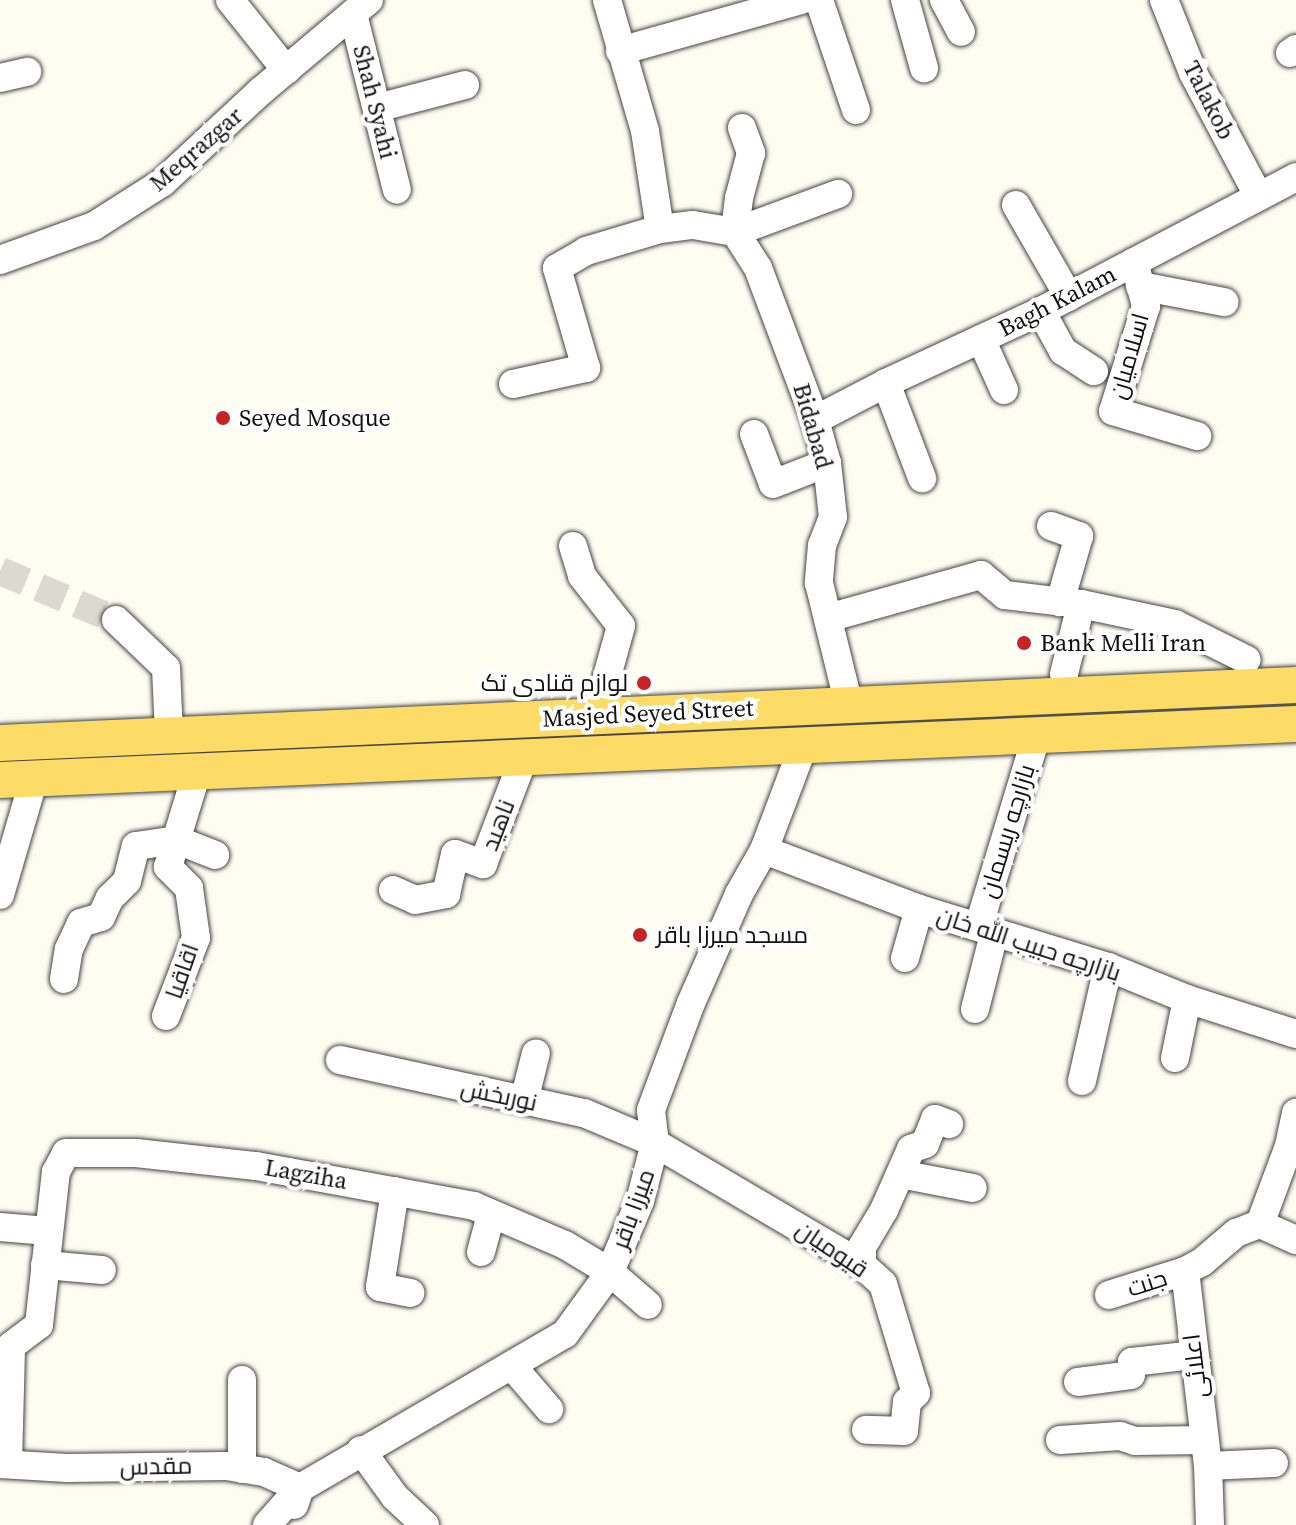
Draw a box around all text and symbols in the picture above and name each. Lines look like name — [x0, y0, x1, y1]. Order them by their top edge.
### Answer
street label: Shah Syahi — [347, 42, 403, 162]
street label: Talakob — [1177, 56, 1241, 144]
street label: Meqrazgar — [144, 101, 248, 197]
street label: Bagh Kalam — [993, 259, 1121, 343]
street label: اسلامیان — [1103, 310, 1155, 402]
street label: Bidabad — [787, 380, 839, 472]
place label: Seyed Mosque — [239, 404, 391, 432]
marker: Seyed Mosque — [214, 409, 232, 427]
place label: Bank Melli Iran — [1040, 629, 1206, 657]
marker: Bank Melli Iran — [1015, 634, 1033, 652]
place label: لوازم قنادی تک — [481, 669, 628, 697]
marker: لوازم قنادی تک — [635, 674, 653, 692]
street label: Masjed Seyed Street — [542, 693, 754, 733]
street label: بازارچه ریسمان — [973, 761, 1041, 901]
street label: ناهید — [475, 795, 521, 855]
street label: بازارچه حبیب الله خان — [933, 901, 1125, 987]
place label: مسجد میرزا باقر — [656, 921, 808, 949]
marker: مسجد میرزا باقر — [631, 926, 649, 944]
street label: اقاقیا — [159, 939, 205, 1003]
street label: نوربخش — [458, 1073, 540, 1117]
street label: Lagziha — [262, 1153, 350, 1195]
street label: میرزا باقر — [605, 1165, 661, 1253]
street label: قیومیان — [790, 1214, 874, 1284]
street label: جنت — [1124, 1263, 1170, 1303]
street label: اعلائی — [1177, 1332, 1213, 1400]
street label: مقدس — [119, 1451, 193, 1481]

